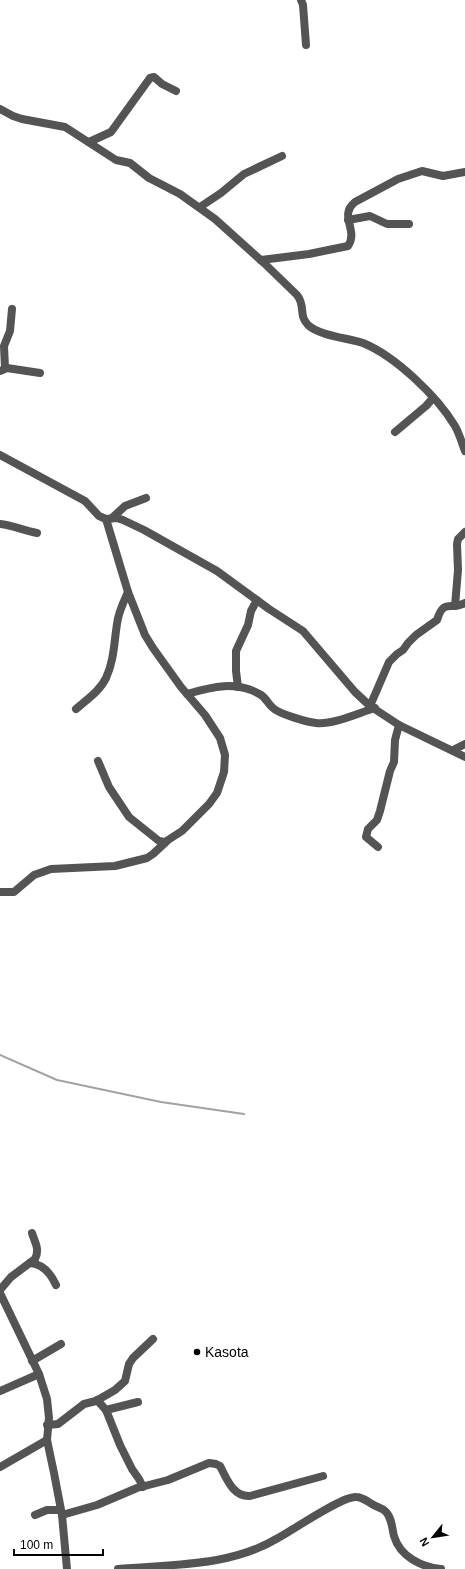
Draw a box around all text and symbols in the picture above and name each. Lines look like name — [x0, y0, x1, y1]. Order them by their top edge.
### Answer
place label: Kasota — [205, 1344, 249, 1360]
marker: Kasota — [192, 1347, 202, 1357]
north arrow — [413, 1517, 453, 1557]
scale bar — [14, 1531, 103, 1557]
text: N — [417, 1536, 432, 1548]
text: 100 m — [20, 1538, 53, 1552]

